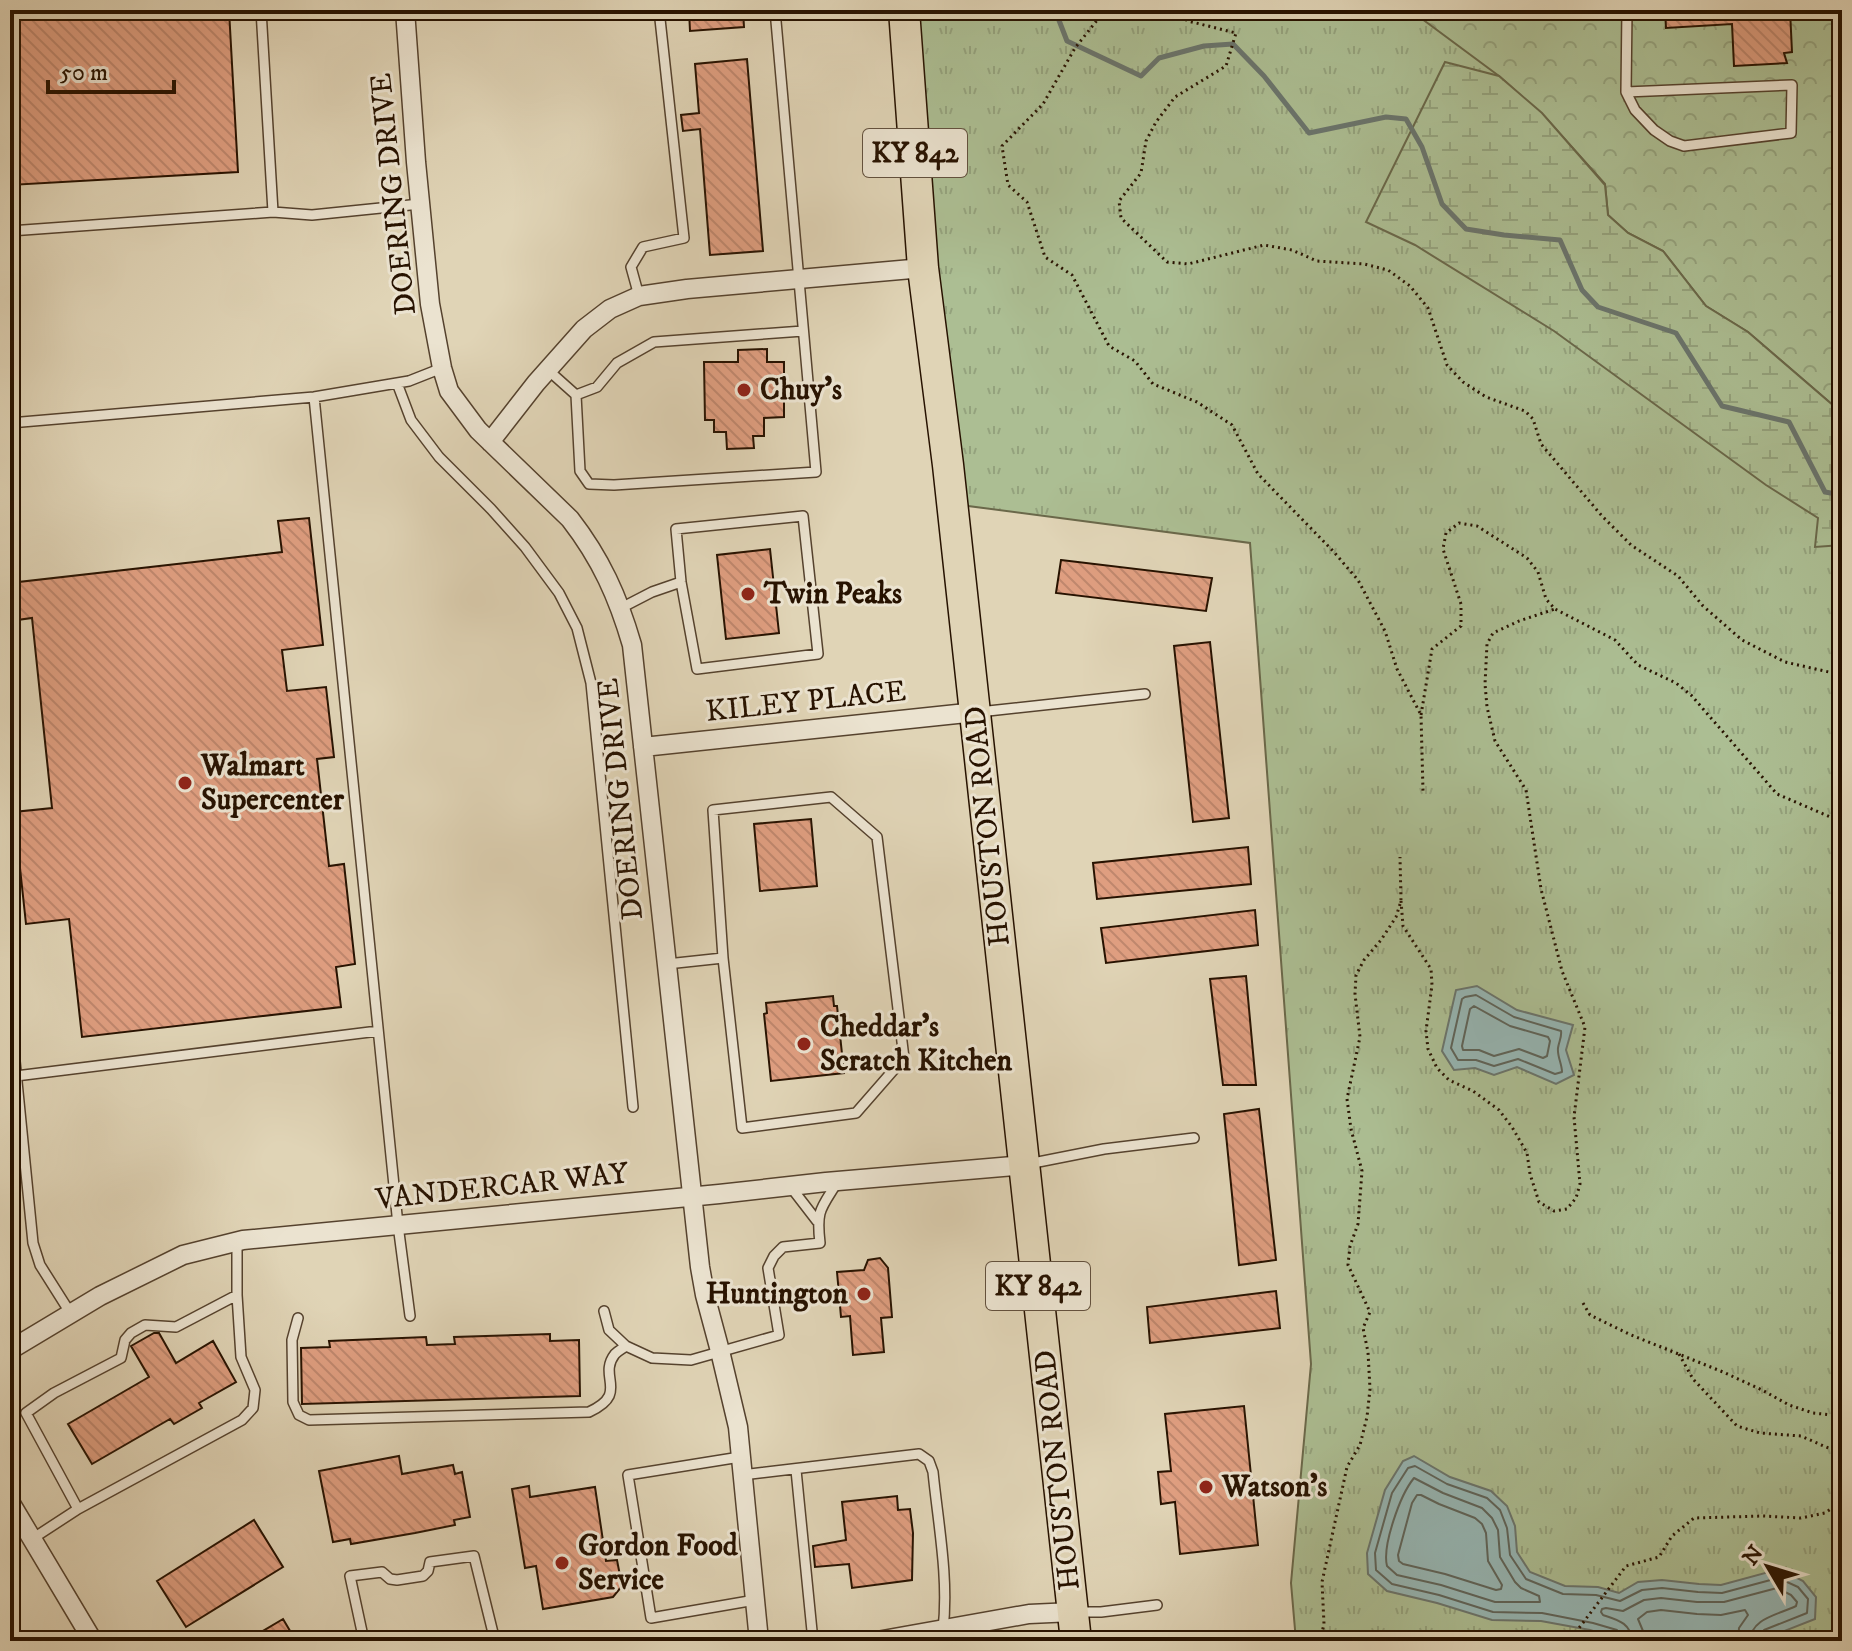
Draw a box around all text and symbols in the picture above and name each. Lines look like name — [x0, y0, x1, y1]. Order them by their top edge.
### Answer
scale bar — [48, 44, 174, 94]
text: 50 m — [60, 58, 108, 88]
street label: DOERING DRIVE — [363, 71, 425, 317]
road number: KY 842 — [863, 129, 967, 177]
place label: Chuy's — [760, 372, 842, 409]
marker: Chuy's — [735, 381, 753, 399]
place label: Twin Peaks — [763, 576, 902, 613]
marker: Twin Peaks — [739, 585, 757, 603]
street label: KILEY PLACE — [704, 673, 908, 731]
street label: DOERING DRIVE — [590, 676, 652, 922]
street label: HOUSTON ROAD — [957, 704, 1019, 948]
place label: Walmart Supercenter — [200, 748, 345, 819]
marker: Walmart Supercenter — [176, 774, 194, 792]
place label: Cheddar's Scratch Kitchen — [820, 1009, 1013, 1080]
marker: Cheddar's Scratch Kitchen — [795, 1035, 813, 1053]
street label: VANDERCAR WAY — [373, 1155, 631, 1219]
road number: KY 842 — [986, 1262, 1090, 1310]
place label: Huntington — [706, 1276, 848, 1313]
marker: Huntington — [855, 1285, 873, 1303]
street label: HOUSTON ROAD — [1027, 1348, 1089, 1592]
place label: Watson’s — [1221, 1469, 1327, 1506]
marker: Watson’s — [1197, 1478, 1215, 1496]
north arrow — [1728, 1527, 1808, 1607]
place label: Gordon Food Service — [578, 1528, 739, 1599]
text: N — [1737, 1540, 1770, 1571]
marker: Gordon Food Service — [553, 1554, 571, 1572]

